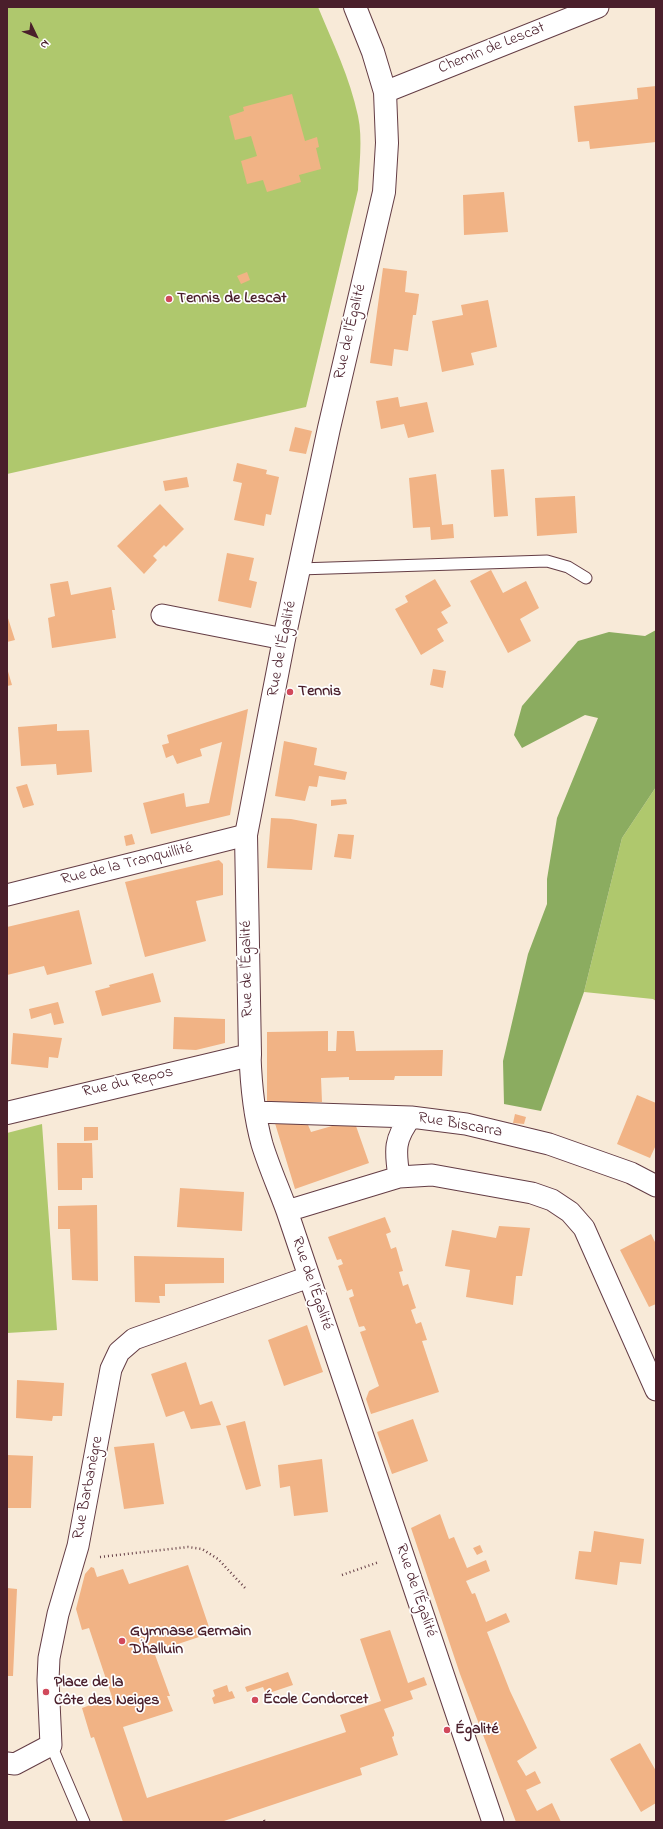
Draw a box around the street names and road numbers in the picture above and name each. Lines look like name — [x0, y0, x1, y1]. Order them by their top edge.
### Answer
street label: Chemin de Lescat — [436, 19, 548, 79]
street label: Rue de l'Égalité — [331, 282, 371, 382]
street label: Rue de l'Égalité — [264, 599, 302, 699]
street label: Rue de la Tranquillité — [59, 839, 195, 891]
street label: Rue de l'Égalité — [238, 920, 258, 1018]
street label: Rue du Repos — [81, 1063, 175, 1103]
street label: Rue Biscarra — [416, 1109, 504, 1143]
street label: Rue de l'Égalité — [286, 1235, 336, 1333]
street label: Rue Barbanègre — [70, 1435, 108, 1541]
street label: Rue de l'Égalité — [390, 1542, 440, 1640]

